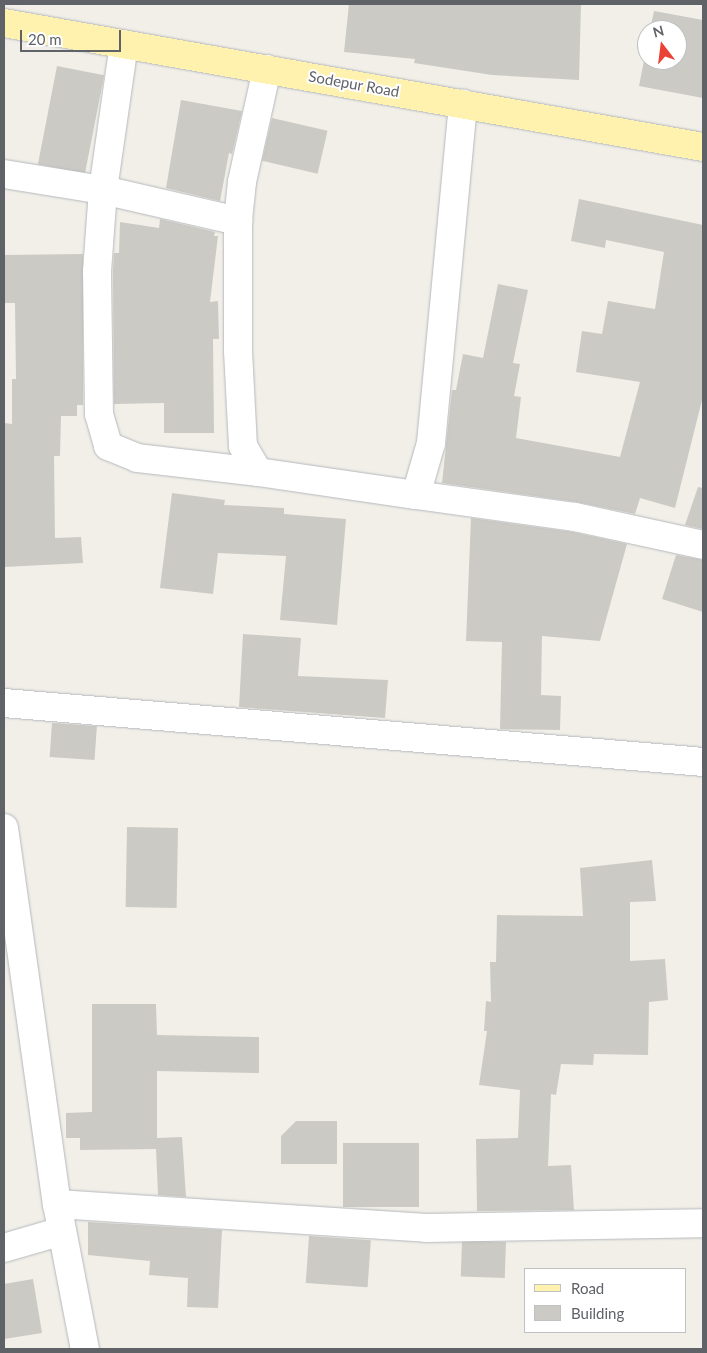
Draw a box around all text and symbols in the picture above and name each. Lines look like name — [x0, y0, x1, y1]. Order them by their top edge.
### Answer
scale bar — [22, 20, 124, 52]
north arrow — [637, 20, 687, 70]
text: N — [651, 21, 666, 41]
text: 20 m — [28, 30, 62, 48]
street label: Sodepur Road — [307, 67, 401, 101]
legend — [524, 1268, 687, 1333]
text: Road — [571, 1279, 604, 1297]
text: Building — [571, 1304, 624, 1322]

